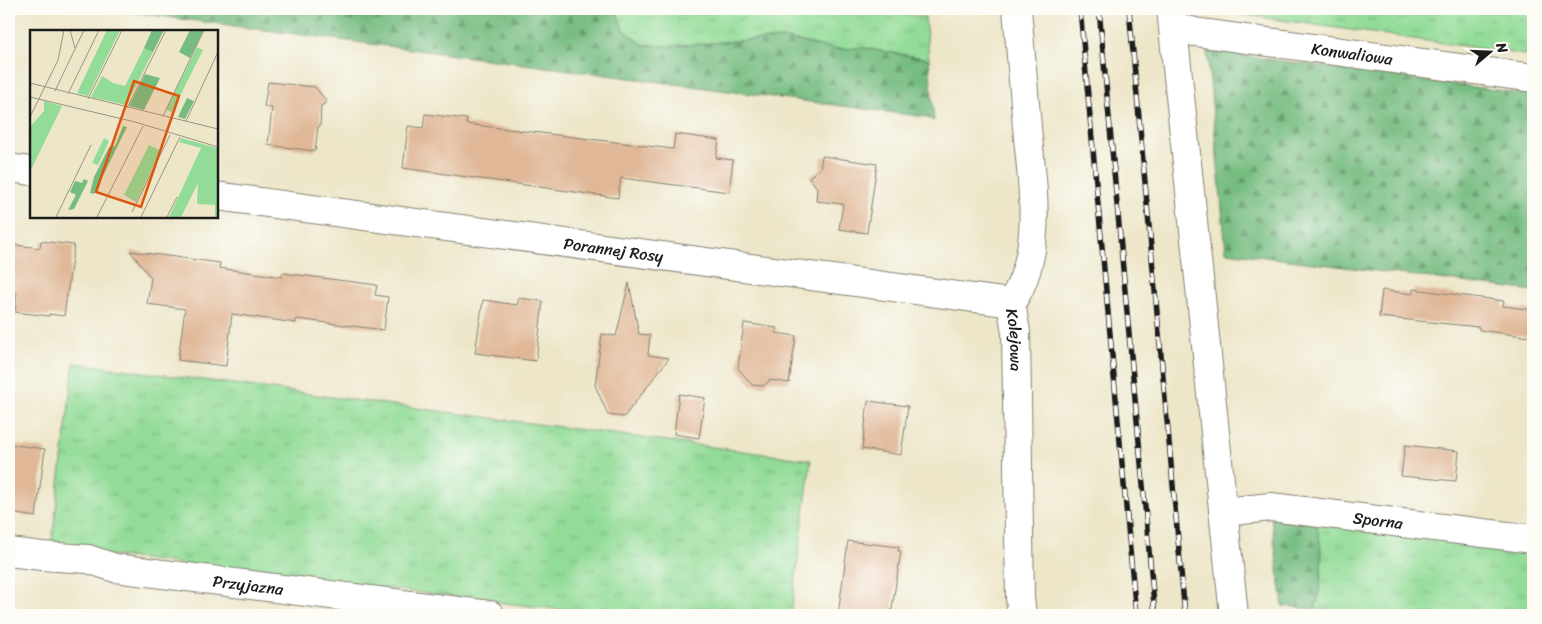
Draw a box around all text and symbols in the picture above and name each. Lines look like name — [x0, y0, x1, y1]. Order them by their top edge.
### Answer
north arrow — [1464, 28, 1514, 78]
inset map — [30, 30, 218, 218]
street label: Konwaliowa — [1309, 34, 1395, 74]
text: N — [1488, 38, 1515, 57]
street label: Porannej Rosy — [562, 229, 666, 271]
street label: Kolejowa — [997, 306, 1031, 371]
street label: Sporna — [1351, 503, 1405, 538]
street label: Przyjazna — [211, 566, 286, 604]

